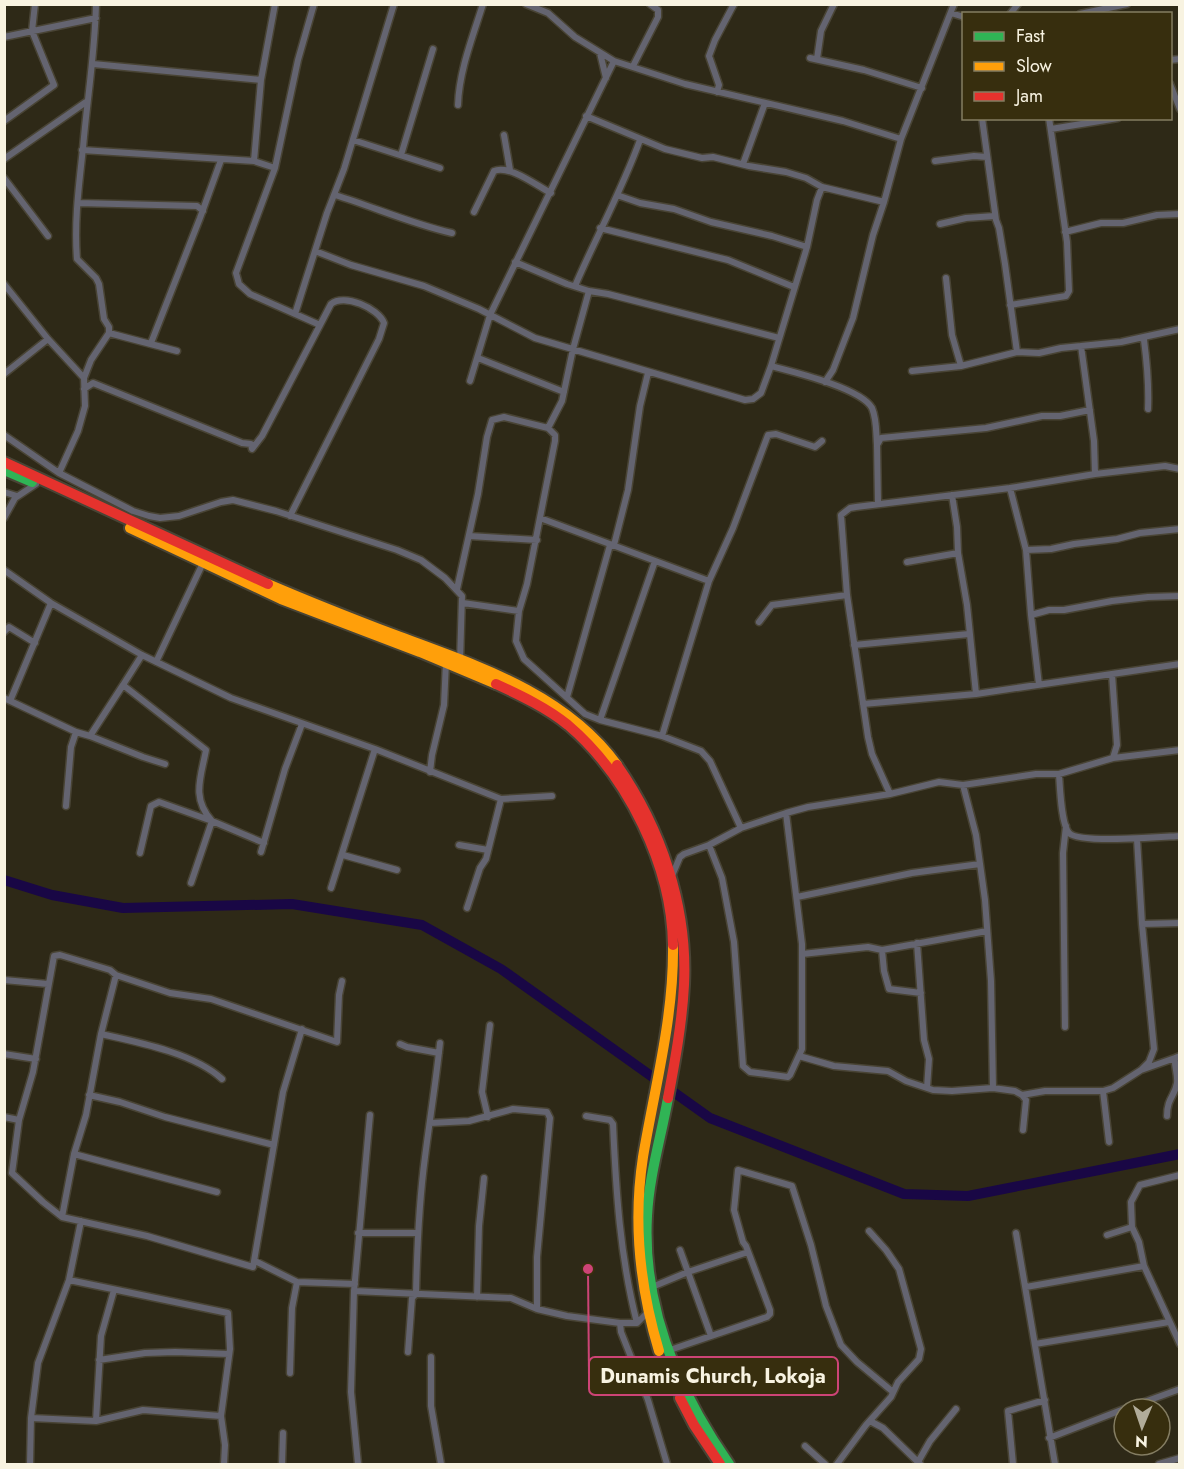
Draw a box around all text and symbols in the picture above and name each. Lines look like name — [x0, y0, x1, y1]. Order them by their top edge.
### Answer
legend — [962, 12, 1172, 120]
text: Fast — [1016, 23, 1045, 49]
text: Slow — [1016, 53, 1053, 79]
text: Jam — [1014, 83, 1043, 109]
callout: Dunamis Church, Lokoja — [589, 1357, 838, 1395]
text: Dunamis Church, Lokoja — [600, 1362, 826, 1391]
north arrow — [1112, 1397, 1172, 1457]
text: N — [1135, 1430, 1148, 1453]

